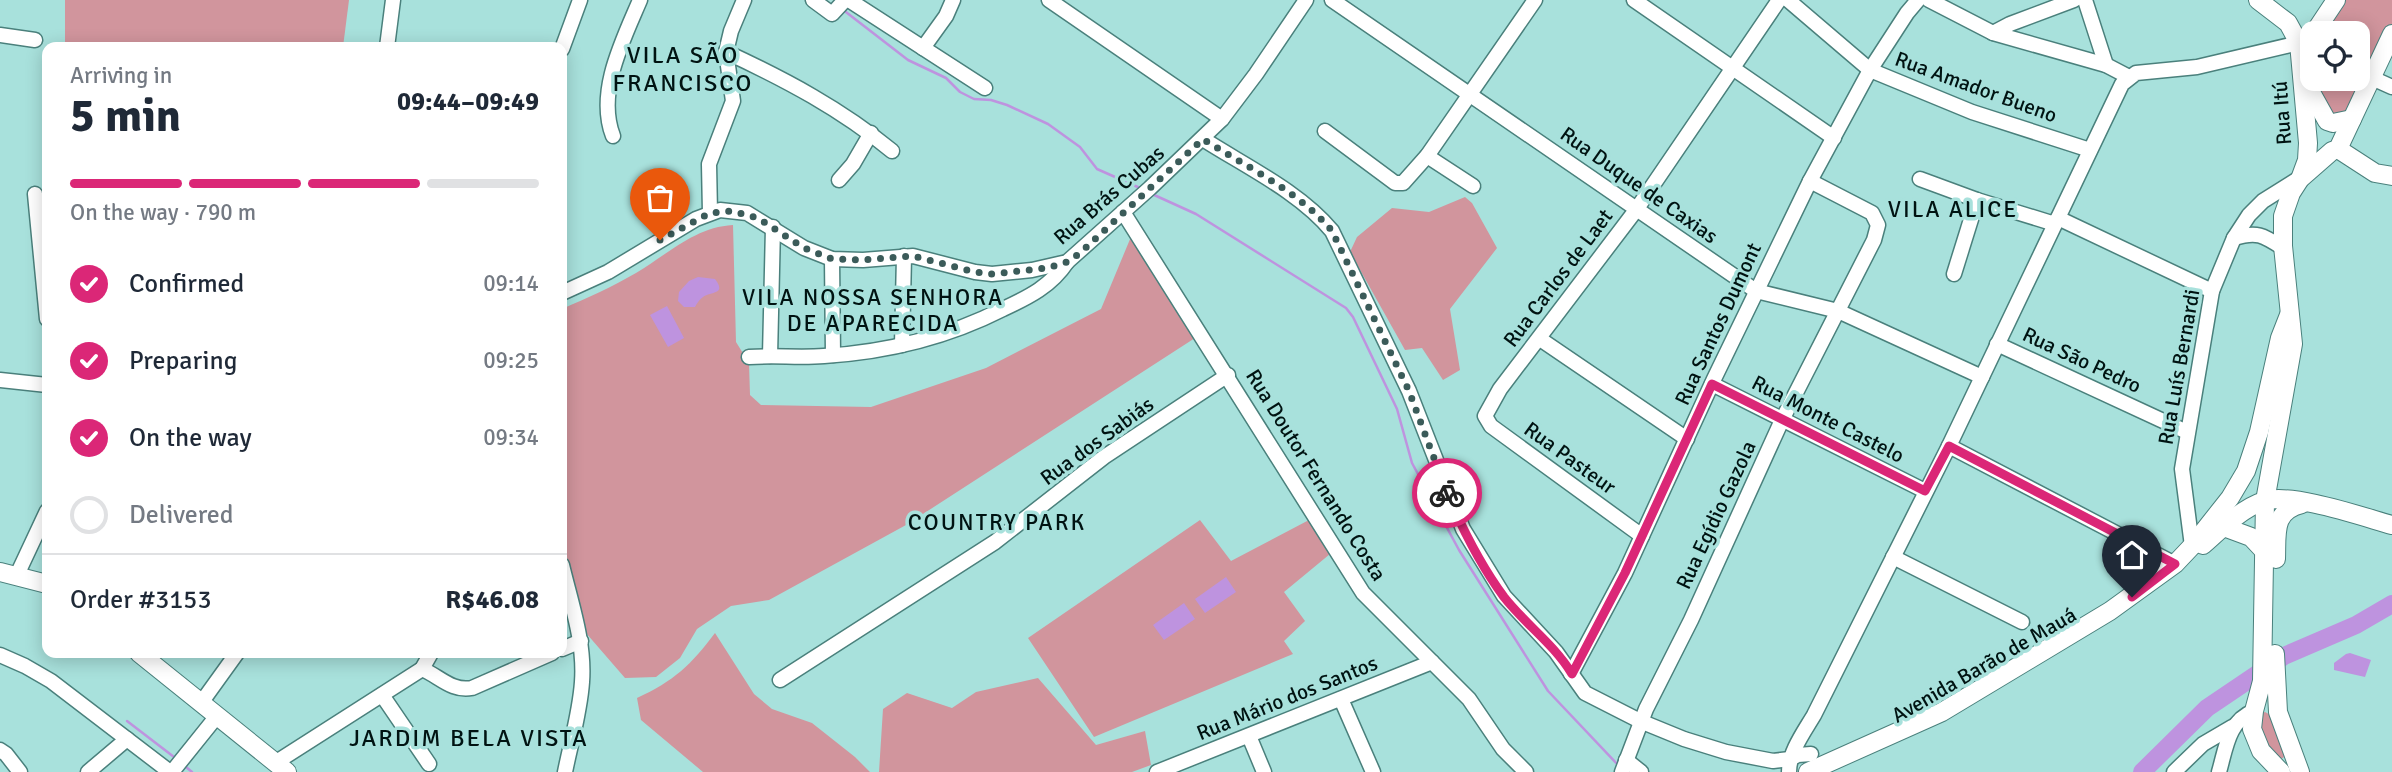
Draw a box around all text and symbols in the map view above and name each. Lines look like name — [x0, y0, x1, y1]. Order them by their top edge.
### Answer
map controls — [2300, 21, 2370, 91]
button: locate — [2300, 21, 2370, 91]
district label: VILA SÃO FRANCISCO — [613, 40, 753, 98]
street label: Rua Amador Bueno — [1891, 46, 2061, 128]
text: Arriving in — [70, 61, 172, 90]
street label: Rua Itú — [2267, 80, 2297, 146]
text: 09:44–09:49 — [397, 86, 539, 118]
text: 5 min — [70, 88, 181, 144]
street label: Rua Duque de Caxias — [1555, 121, 1723, 249]
street label: Rua Brás Cubas — [1048, 140, 1170, 250]
pin — [630, 168, 690, 240]
icon: bag — [641, 179, 679, 217]
district label: VILA ALICE — [1888, 195, 2018, 224]
text: On the way · 790 m — [70, 198, 256, 227]
street label: Rua Carlos de Laet — [1498, 204, 1618, 352]
street label: Rua Santos Dumont — [1669, 239, 1767, 409]
icon: check — [70, 265, 108, 303]
text: Confirmed — [129, 268, 244, 300]
text: 09:14 — [483, 269, 539, 298]
district label: VILA NOSSA SENHORA DE APARECIDA — [742, 283, 1004, 338]
street label: Rua Luís Bernardi — [2153, 287, 2205, 447]
street label: Rua São Pedro — [2019, 321, 2145, 399]
icon: check — [70, 342, 108, 380]
text: Preparing — [129, 345, 237, 377]
text: 09:25 — [483, 346, 539, 375]
street label: Rua Doutor Fernando Costa — [1240, 364, 1392, 586]
street label: Rua Monte Castelo — [1747, 369, 1909, 469]
street label: Rua dos Sabiás — [1035, 391, 1159, 491]
street label: Rua Pasteur — [1519, 416, 1621, 500]
icon: check — [70, 419, 108, 457]
text: On the way — [129, 422, 252, 454]
text: 09:34 — [483, 423, 539, 452]
street label: Rua Egídio Gazola — [1670, 437, 1762, 593]
courier — [1412, 458, 1482, 528]
icon: bike — [1428, 474, 1466, 512]
text: Delivered — [129, 499, 234, 531]
district label: COUNTRY PARK — [908, 508, 1086, 537]
pin — [2102, 525, 2162, 597]
icon: home — [2113, 536, 2151, 574]
text: Order #3153 — [70, 584, 211, 616]
text: R$46.08 — [445, 584, 539, 616]
street label: Avenida Barão de Mauá — [1887, 602, 2081, 728]
street label: Rua Mário dos Santos — [1193, 650, 1381, 746]
district label: JARDIM BELA VISTA — [349, 723, 589, 753]

